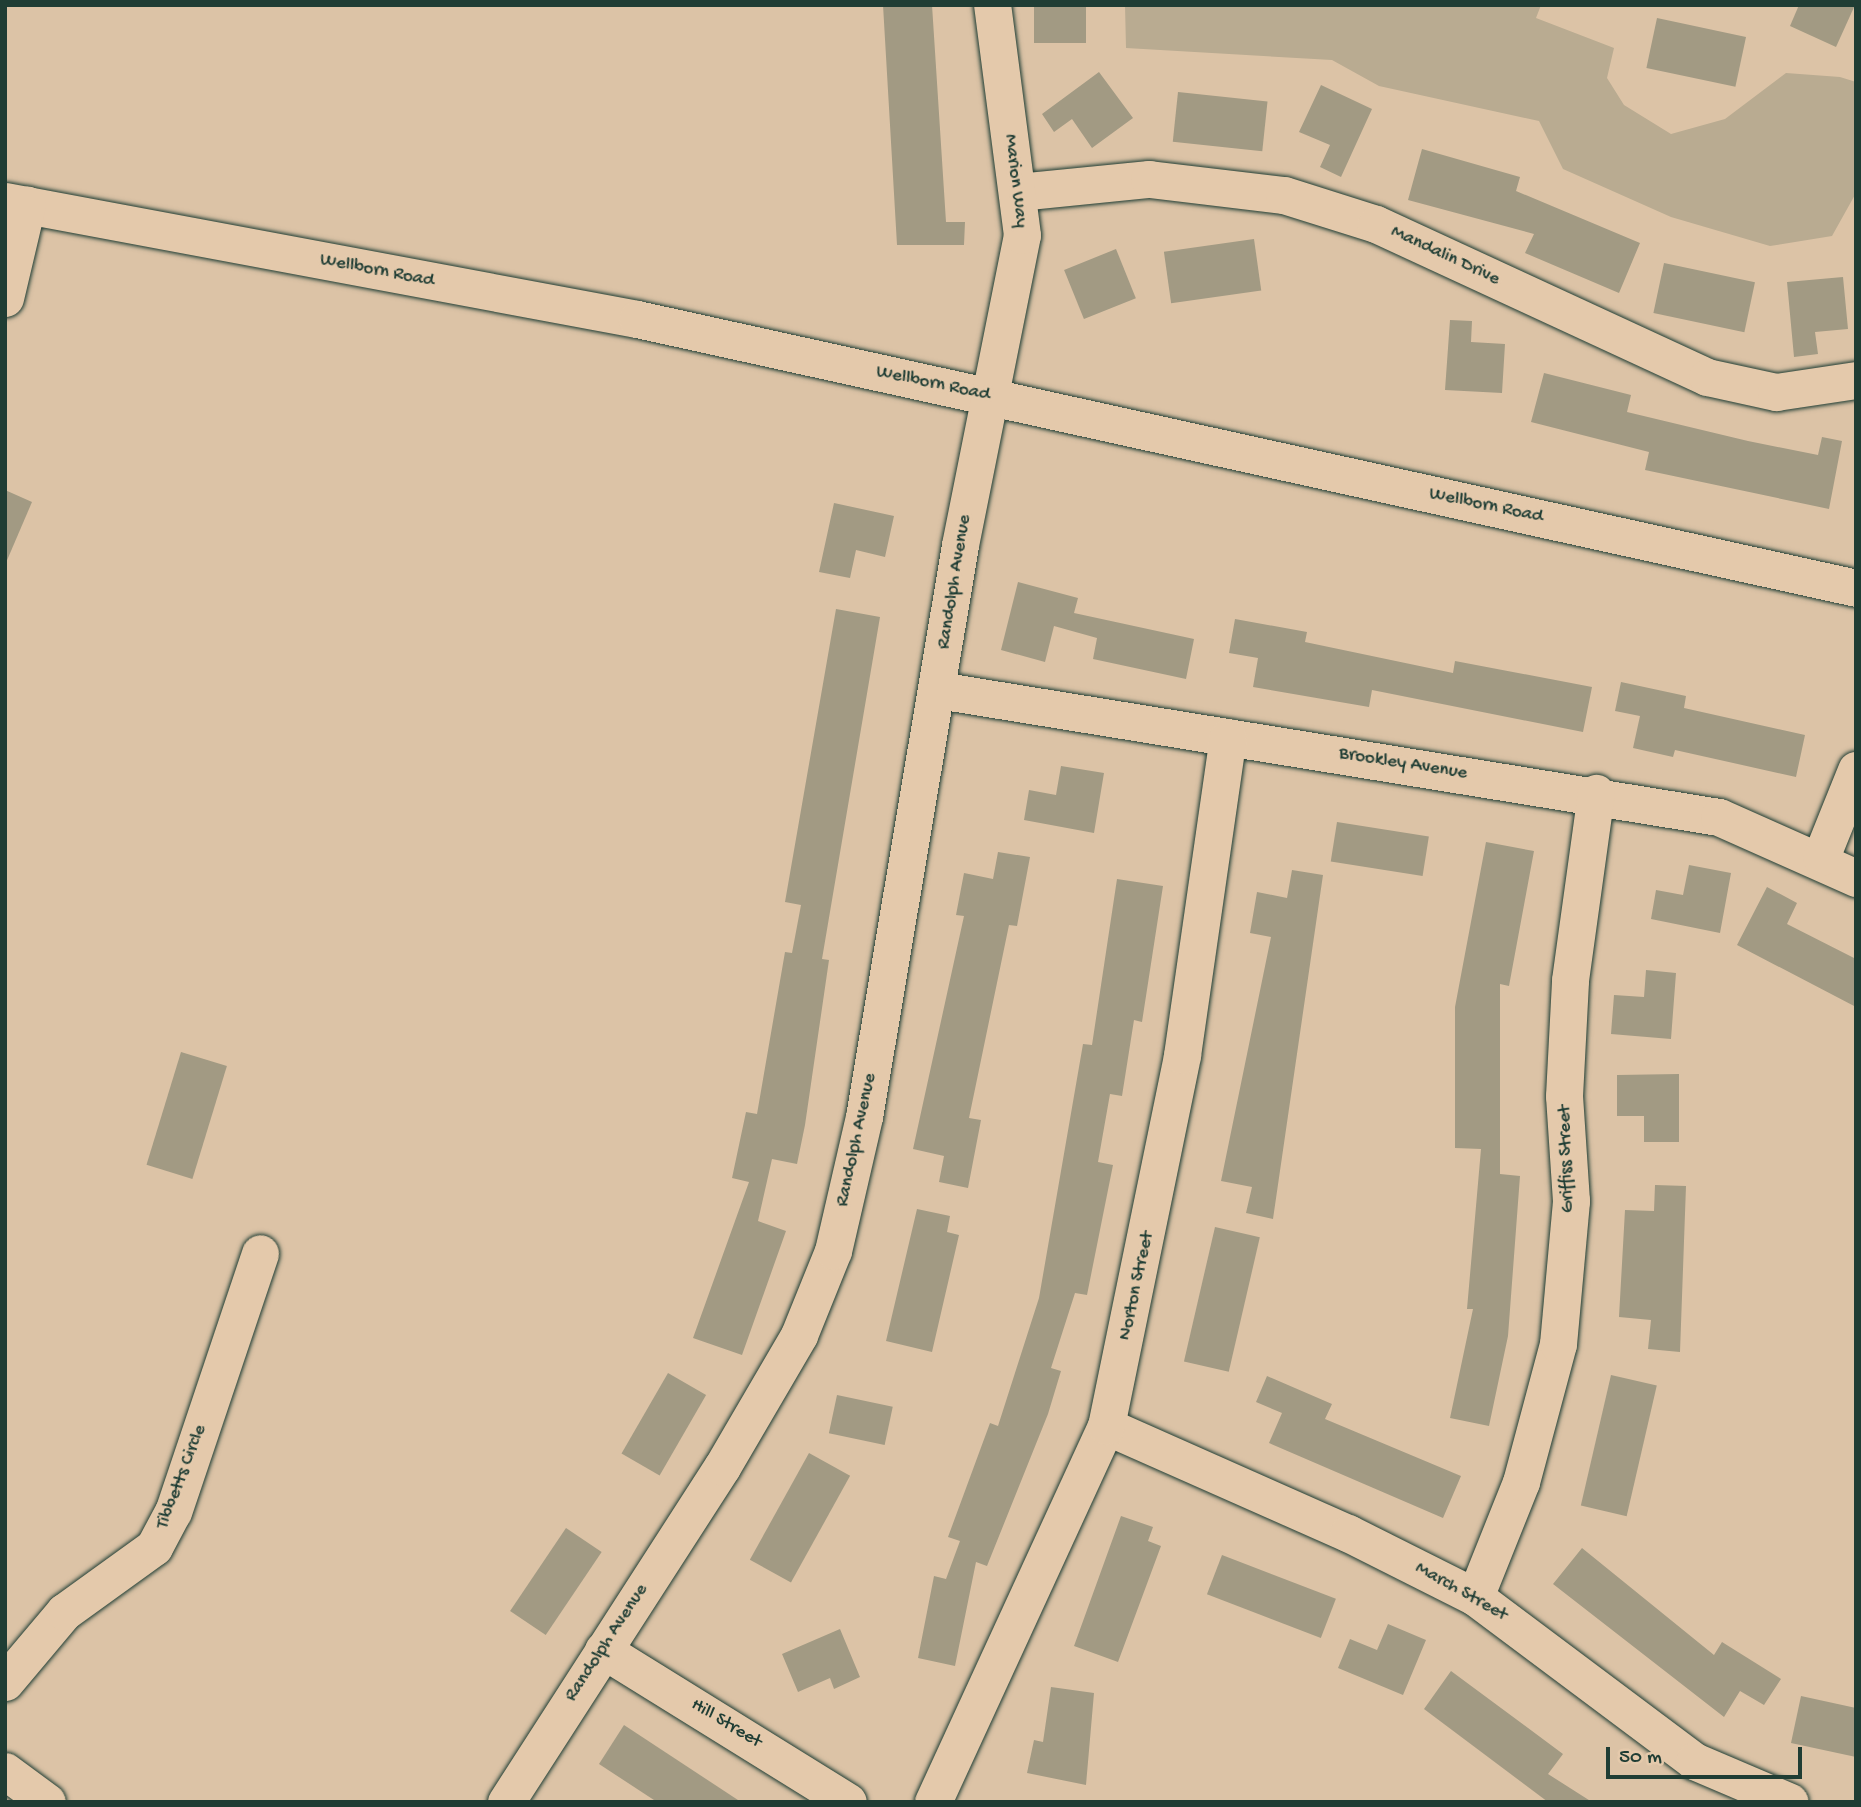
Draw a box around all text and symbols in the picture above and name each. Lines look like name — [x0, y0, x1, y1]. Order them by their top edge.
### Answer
street label: Marion Way — [998, 133, 1032, 229]
street label: Mandalin Drive — [1387, 221, 1503, 291]
street label: Wellborn Road — [318, 249, 436, 293]
street label: Wellborn Road — [874, 361, 992, 407]
street label: Wellborn Road — [1427, 483, 1545, 529]
street label: Randolph Avenue — [933, 513, 977, 651]
street label: Brookley Avenue — [1337, 743, 1469, 785]
street label: Randolph Avenue — [832, 1071, 882, 1209]
street label: Griffiss Street — [1554, 1105, 1580, 1213]
street label: Norton Street — [1114, 1229, 1160, 1343]
street label: Tibbetts Circle — [152, 1422, 212, 1532]
street label: March Street — [1411, 1557, 1511, 1627]
street label: Randolph Avenue — [560, 1580, 654, 1706]
street label: Hill Street — [686, 1694, 766, 1754]
scale bar — [1609, 1734, 1805, 1778]
text: 50 m — [1619, 1746, 1662, 1771]

